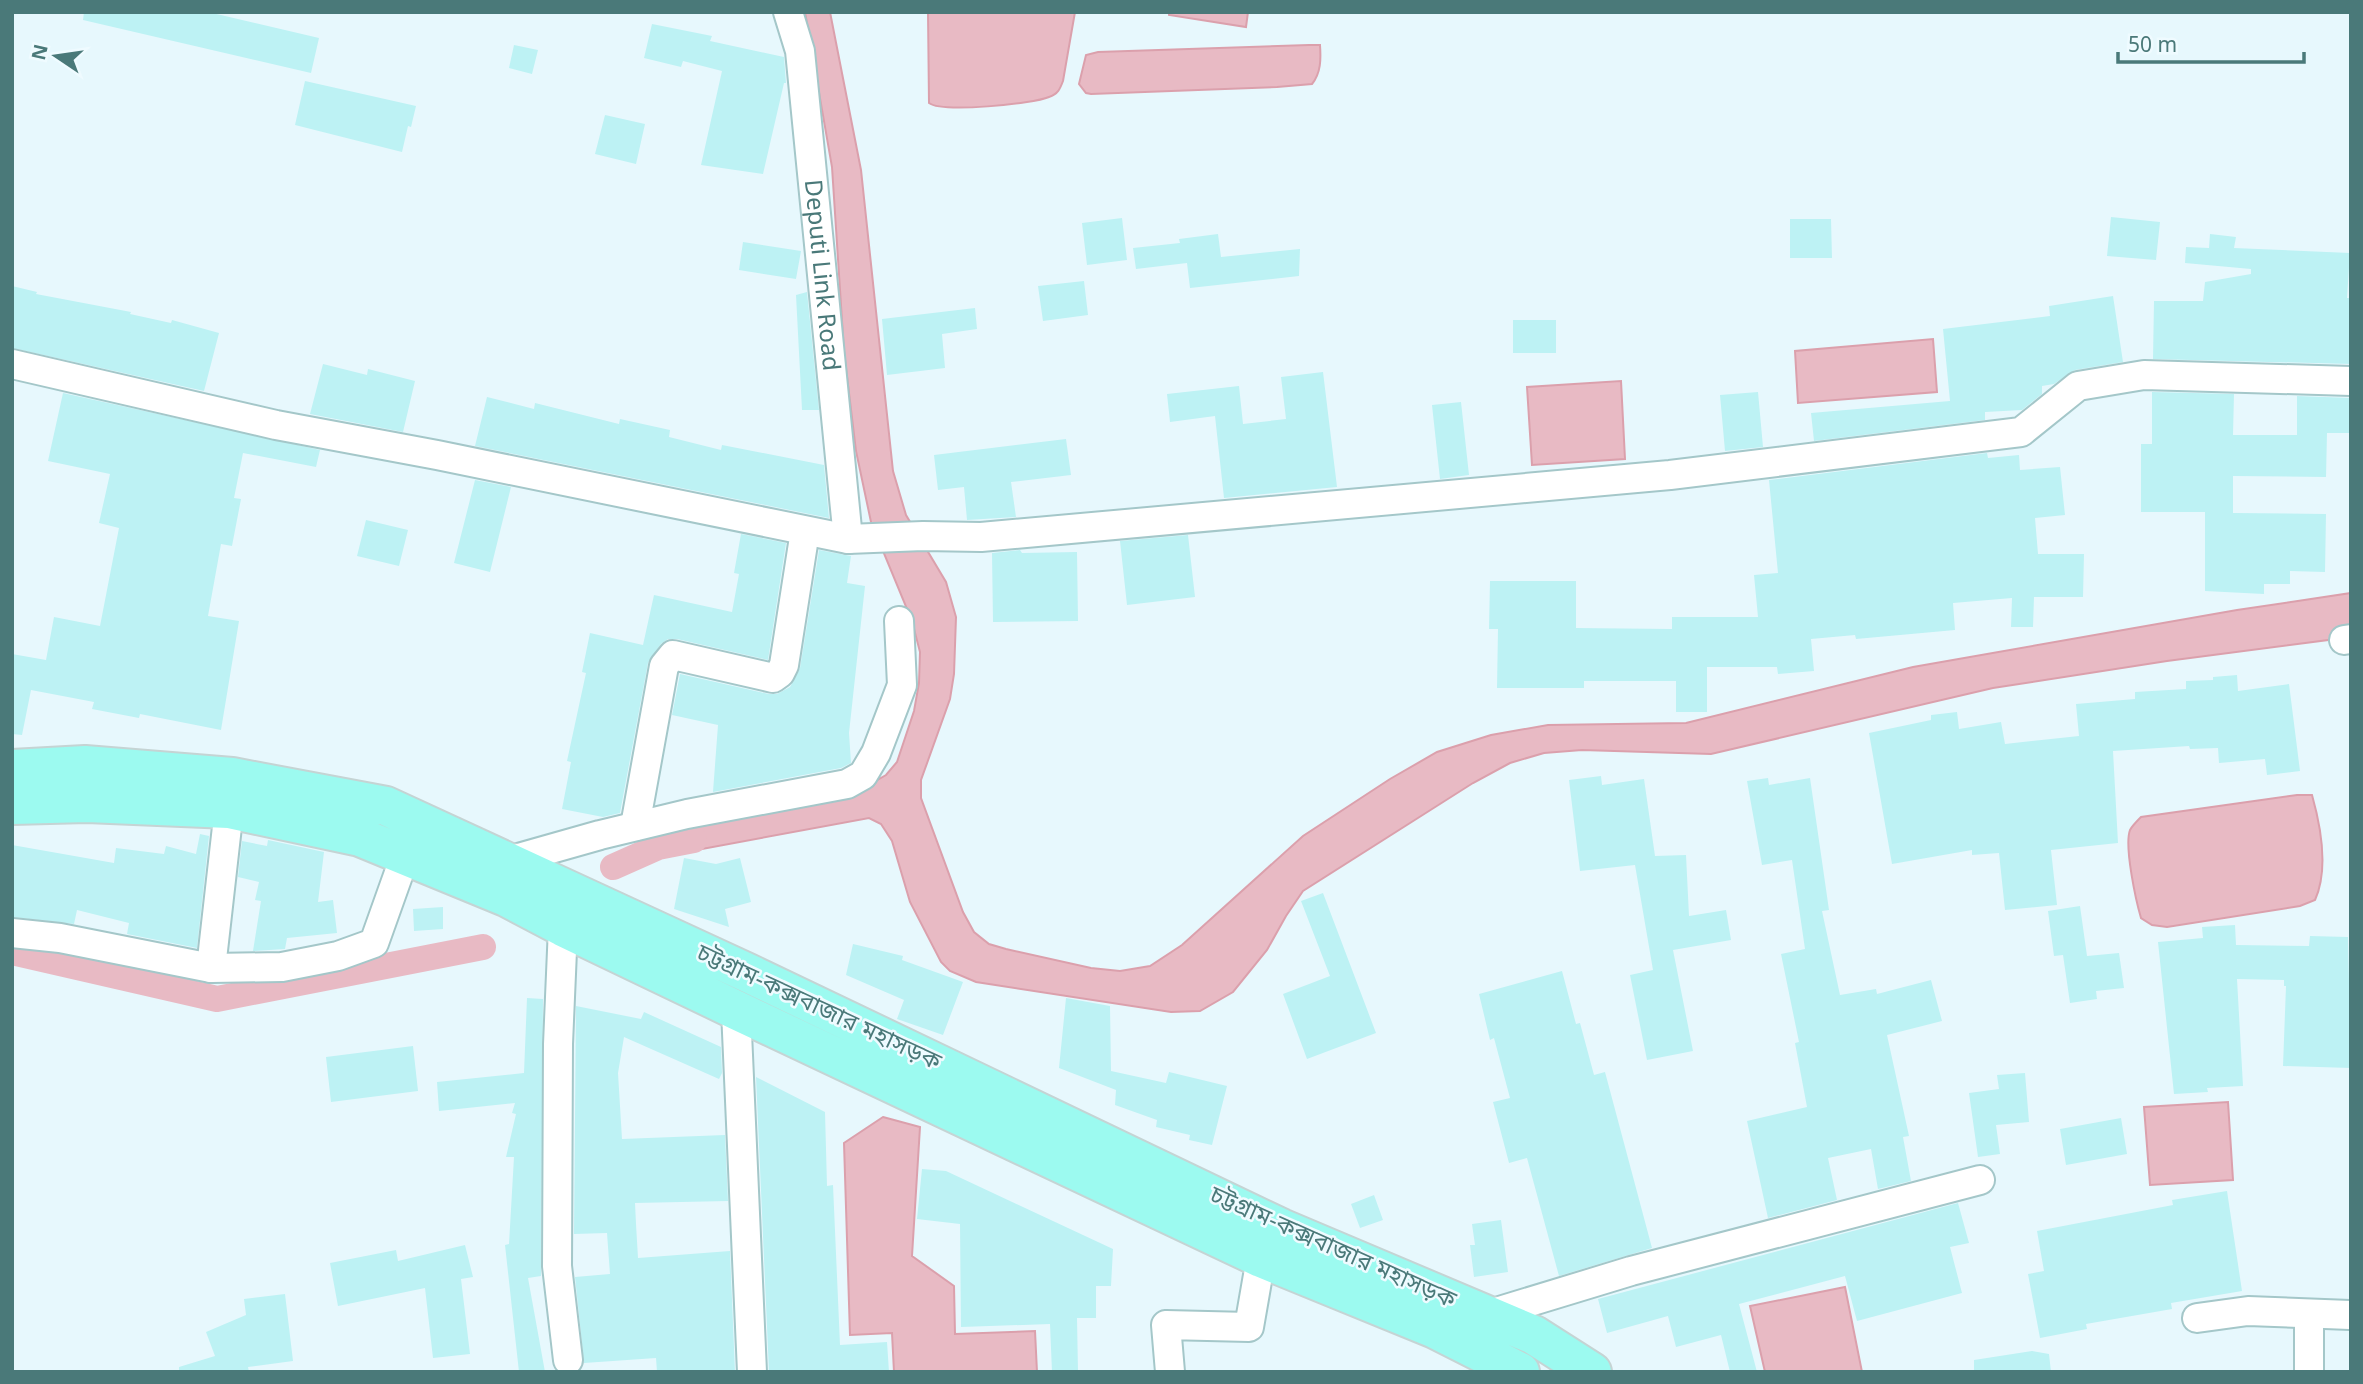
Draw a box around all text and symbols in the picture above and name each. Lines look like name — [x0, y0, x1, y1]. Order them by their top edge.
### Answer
north arrow — [21, 21, 91, 91]
scale bar — [2118, 21, 2304, 65]
text: 50 m — [2128, 30, 2177, 58]
text: N — [25, 42, 54, 63]
street label: Deputi Link Road — [798, 178, 849, 372]
street label: চট্টগ্রাম-কক্সবাজার মহাসড়ক — [691, 934, 948, 1077]
street label: চট্টগ্রাম-কক্সবাজার মহাসড়ক — [1204, 1176, 1463, 1315]

